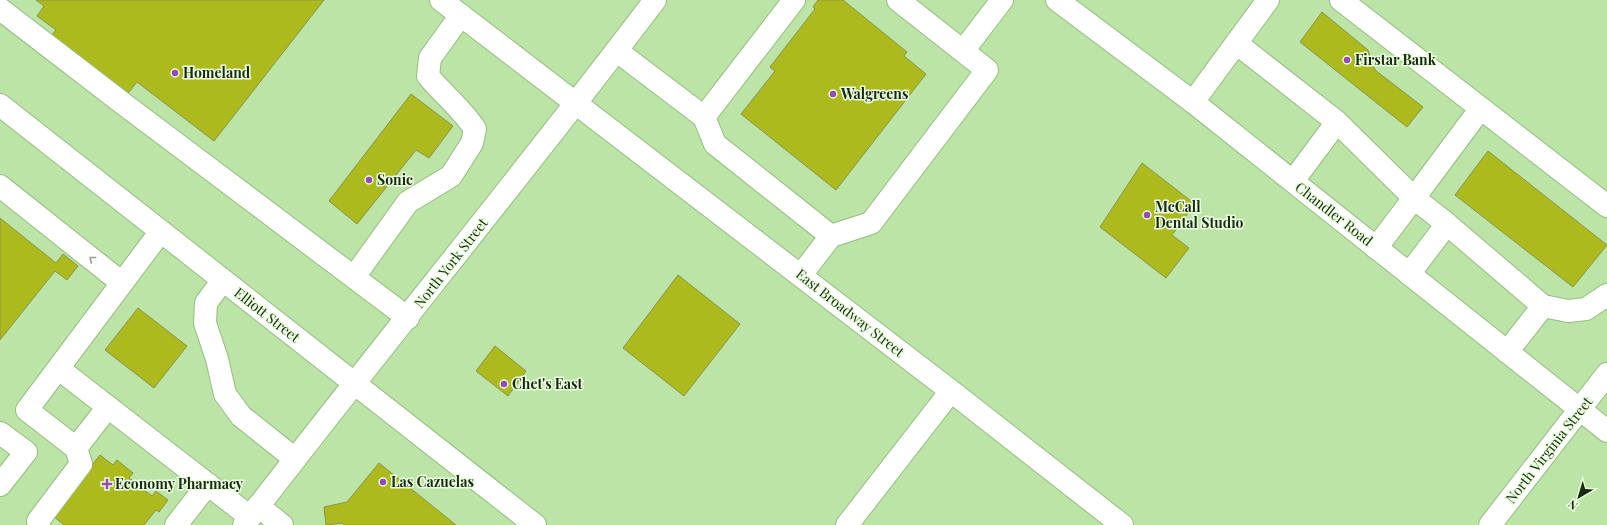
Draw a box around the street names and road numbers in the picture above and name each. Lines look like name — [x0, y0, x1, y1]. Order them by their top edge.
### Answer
street label: Chandler Road — [1292, 177, 1377, 250]
street label: North York Street — [409, 213, 492, 312]
street label: East Broadway Street — [792, 264, 909, 362]
street label: Elliott Street — [231, 283, 305, 347]
street label: North Virginia Street — [1502, 393, 1596, 507]

